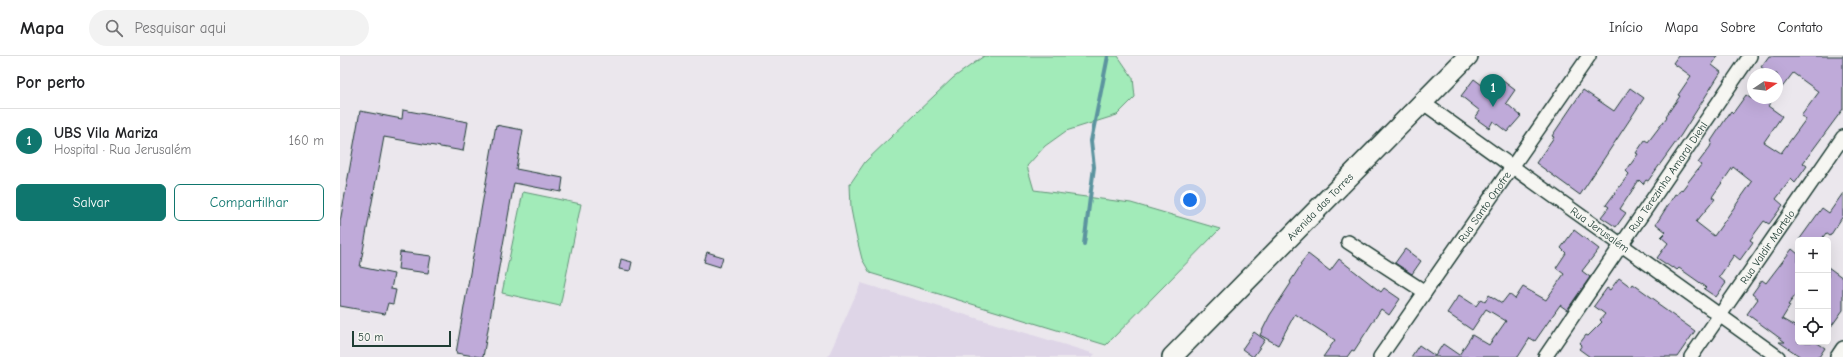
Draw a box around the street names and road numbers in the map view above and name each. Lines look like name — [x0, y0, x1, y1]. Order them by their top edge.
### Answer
street label: Rua Terezinha Amaral Diehl — [1626, 119, 1710, 235]
street label: Rua Santo Onofre — [1455, 168, 1514, 245]
street label: Avenida das Torres — [1284, 170, 1356, 243]
street label: Rua Jerusalém — [1568, 204, 1632, 255]
street label: Rua Valdir Martelo — [1737, 207, 1797, 286]

